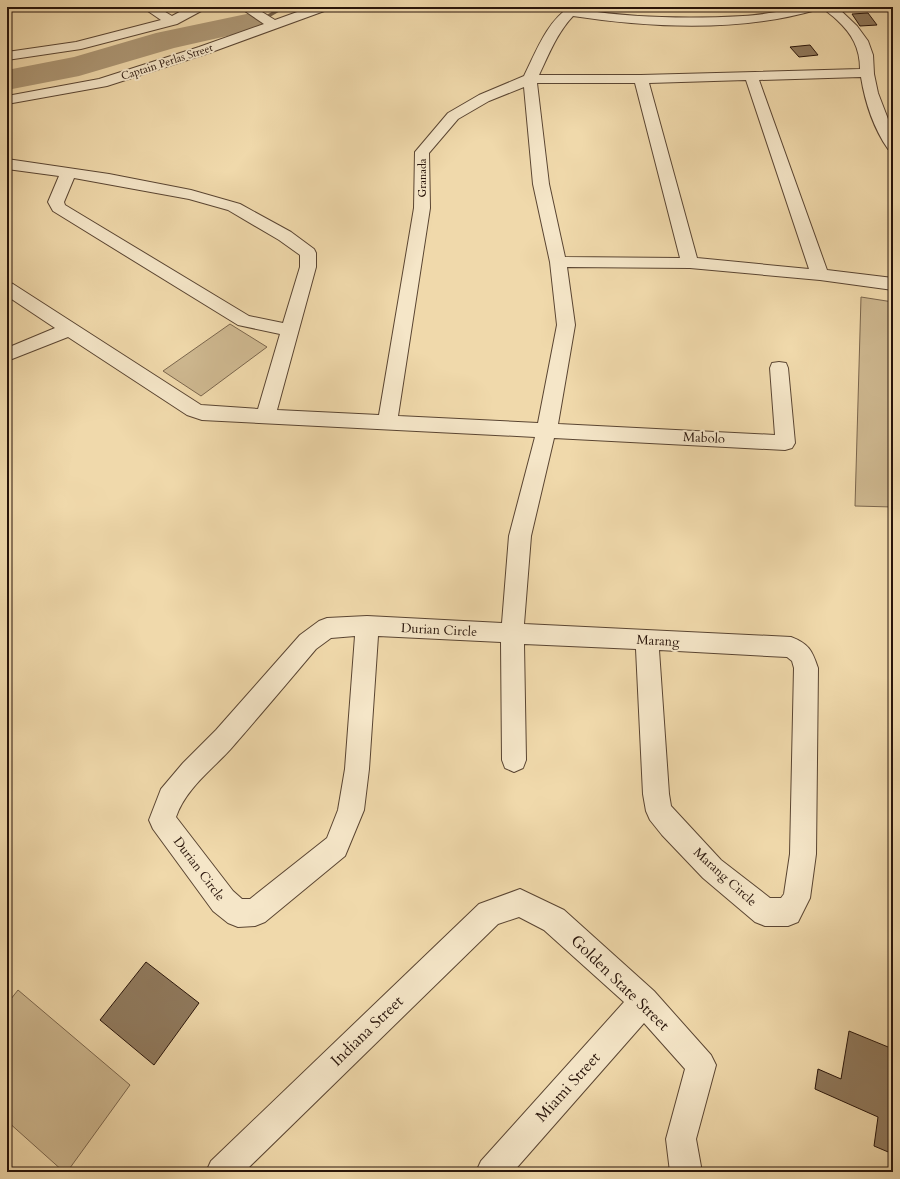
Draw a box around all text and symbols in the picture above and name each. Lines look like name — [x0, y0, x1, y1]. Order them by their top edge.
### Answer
street label: Captain Perlas Street — [119, 40, 215, 84]
street label: Granada — [415, 158, 430, 198]
street label: Mabolo — [682, 428, 726, 448]
street label: Durian Circle — [401, 619, 478, 641]
street label: Marang — [636, 631, 681, 651]
street label: Durian Circle — [169, 833, 229, 905]
street label: Marang Circle — [689, 844, 761, 910]
street label: Golden State Street — [566, 930, 674, 1036]
street label: Indiana Street — [326, 991, 408, 1071]
street label: Miami Street — [531, 1047, 605, 1127]

